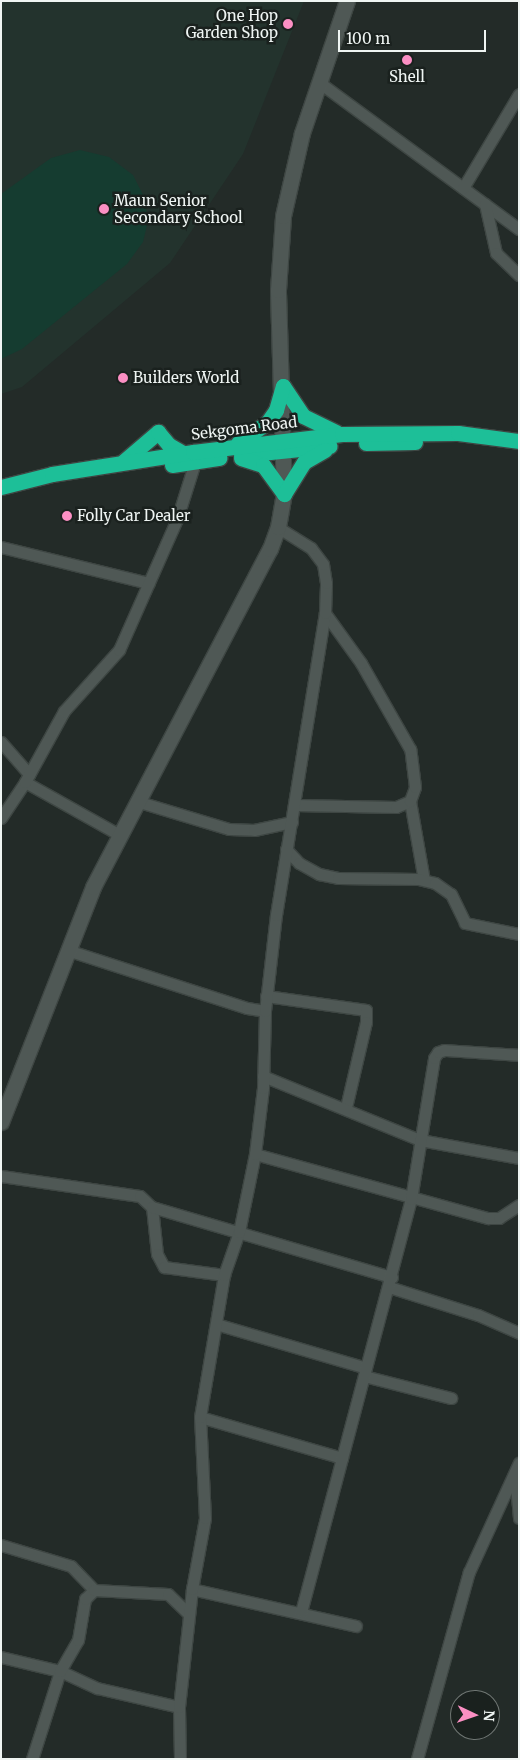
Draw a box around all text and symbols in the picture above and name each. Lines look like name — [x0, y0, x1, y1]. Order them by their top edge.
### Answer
place label: One Hop Garden Shop — [186, 6, 278, 41]
marker: One Hop Garden Shop — [282, 18, 294, 30]
scale bar — [340, 20, 488, 52]
text: 100 m — [346, 29, 390, 48]
marker: Shell — [401, 54, 413, 66]
place label: Shell — [389, 68, 425, 86]
place label: Maun Senior Secondary School — [114, 191, 243, 226]
marker: Maun Senior Secondary School — [98, 203, 110, 215]
place label: Builders World — [133, 369, 239, 387]
marker: Builders World — [117, 372, 129, 384]
street label: Sekgoma Road — [190, 413, 298, 443]
place label: Folly Car Dealer — [77, 507, 191, 525]
marker: Folly Car Dealer — [61, 510, 73, 522]
north arrow — [450, 1690, 500, 1740]
text: N — [480, 1710, 498, 1722]

